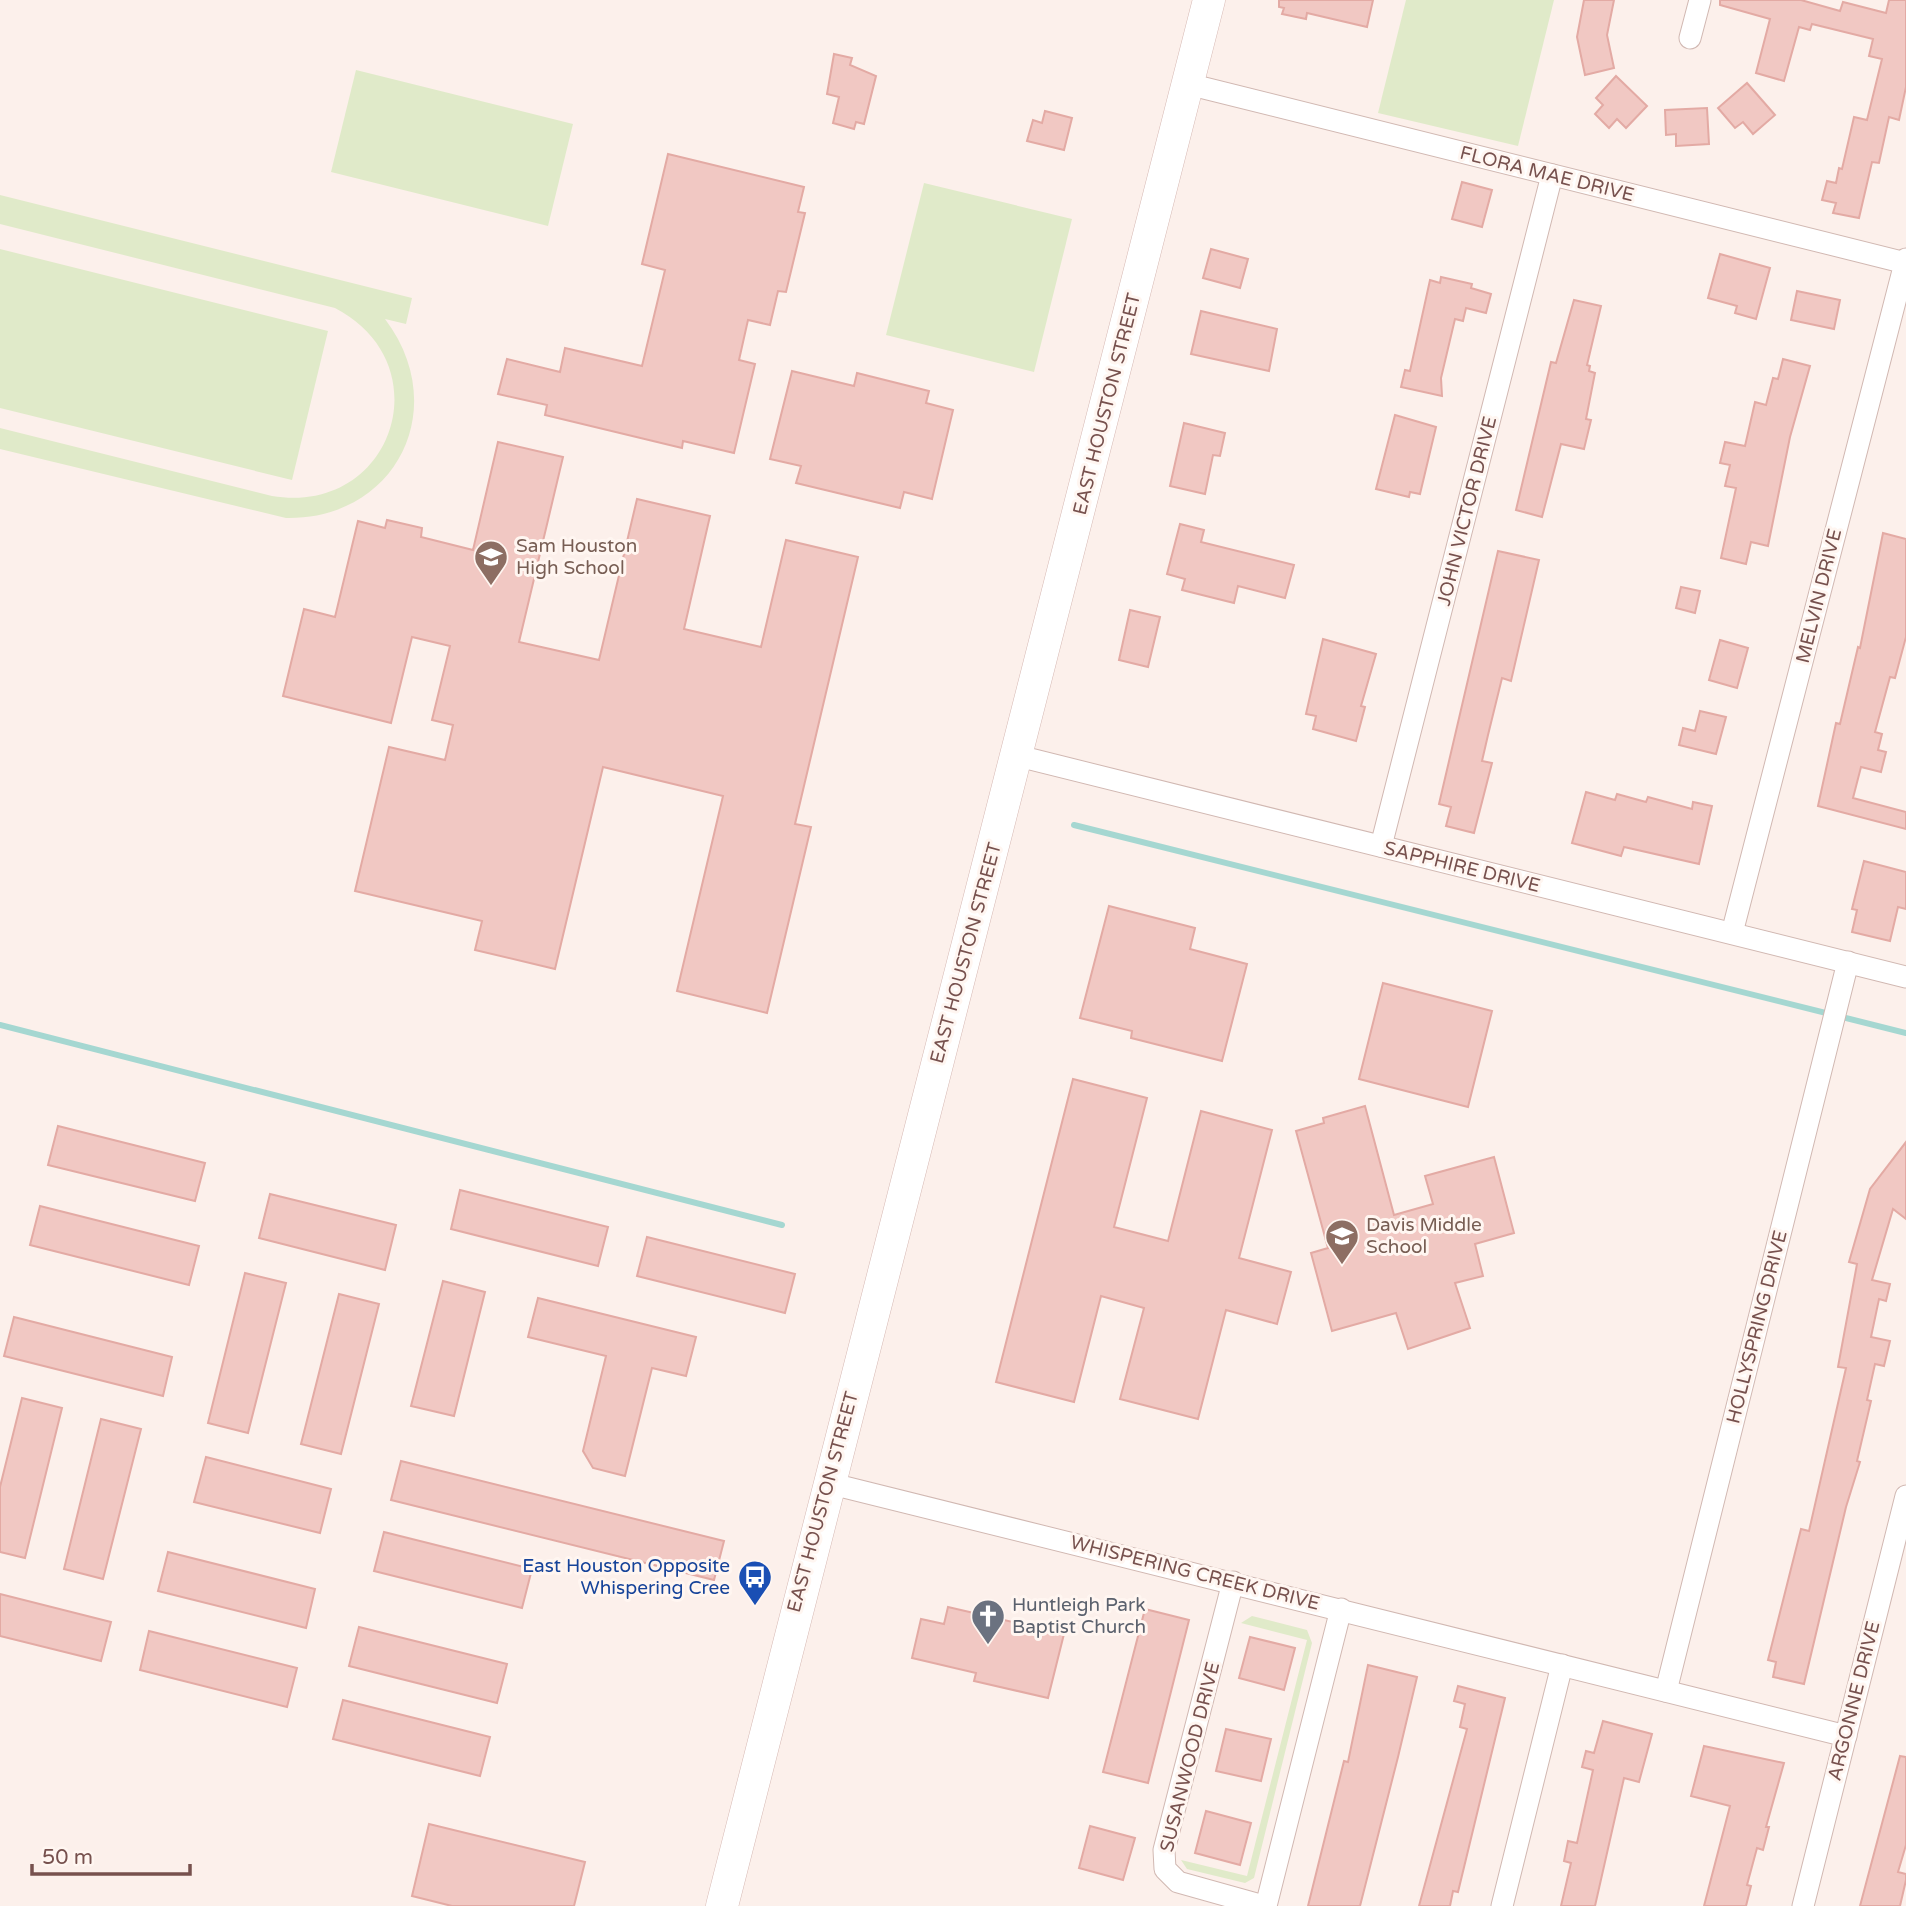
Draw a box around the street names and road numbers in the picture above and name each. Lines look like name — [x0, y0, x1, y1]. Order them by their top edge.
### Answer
street label: FLORA MAE DRIVE — [1458, 142, 1636, 206]
street label: EAST HOUSTON STREET — [1069, 290, 1145, 517]
street label: JOHN VICTOR DRIVE — [1433, 414, 1501, 608]
street label: MELVIN DRIVE — [1792, 526, 1846, 666]
street label: SAPPHIRE DRIVE — [1382, 837, 1542, 897]
street label: EAST HOUSTON STREET — [926, 840, 1006, 1066]
street label: HOLLYSPRING DRIVE — [1722, 1228, 1792, 1426]
street label: EAST HOUSTON STREET — [783, 1389, 863, 1615]
street label: WHISPERING CREEK DRIVE — [1068, 1531, 1322, 1615]
street label: ARGONNE DRIVE — [1824, 1619, 1884, 1783]
street label: SUSANWOOD DRIVE — [1156, 1660, 1224, 1854]

